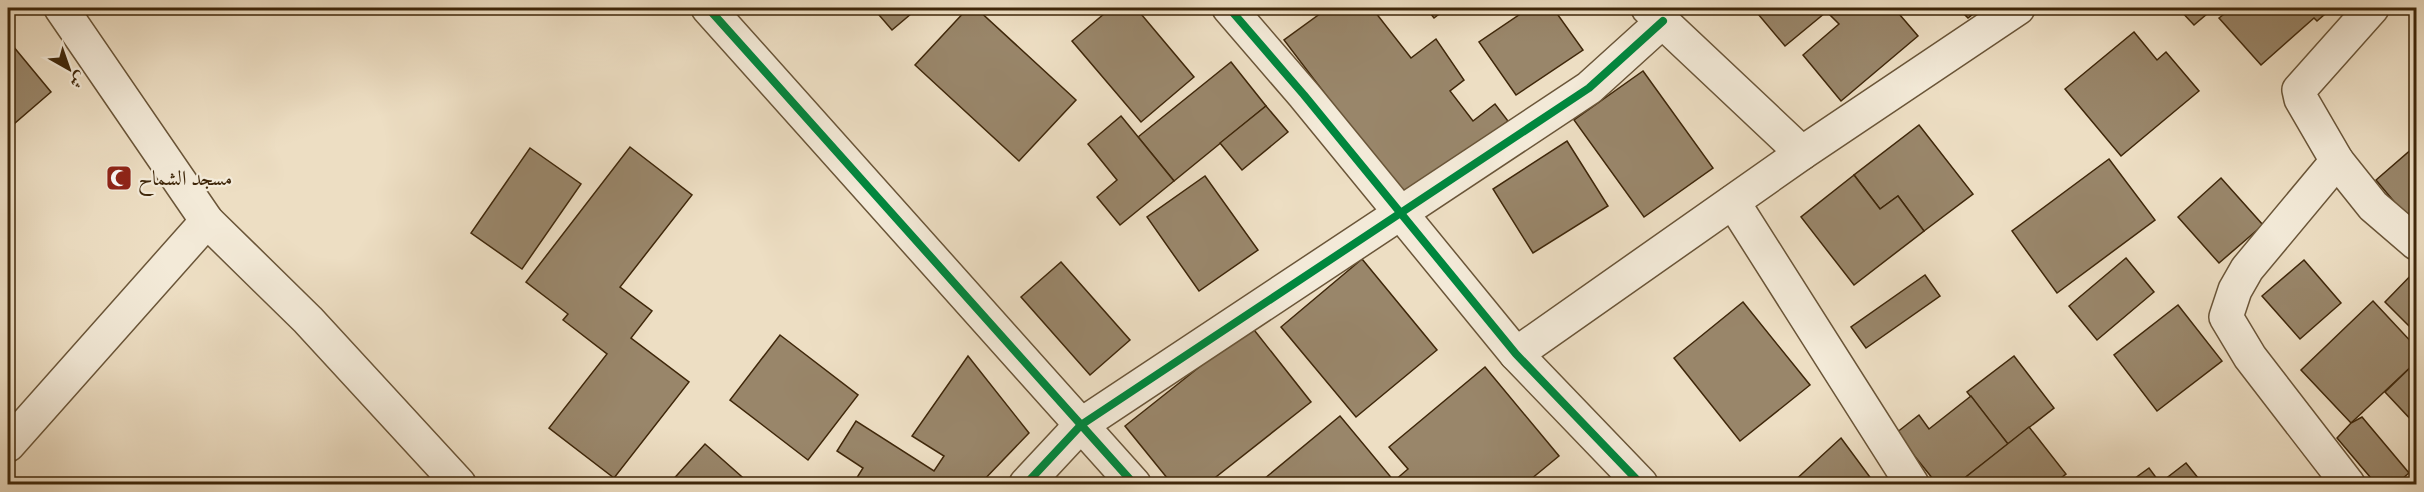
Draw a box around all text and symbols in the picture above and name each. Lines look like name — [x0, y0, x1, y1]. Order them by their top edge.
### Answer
north arrow — [39, 39, 99, 99]
text: ش — [65, 66, 92, 95]
place label: مسجد الشماح — [138, 162, 232, 197]
mosque icon: مسجد الشماح — [104, 163, 134, 193]

